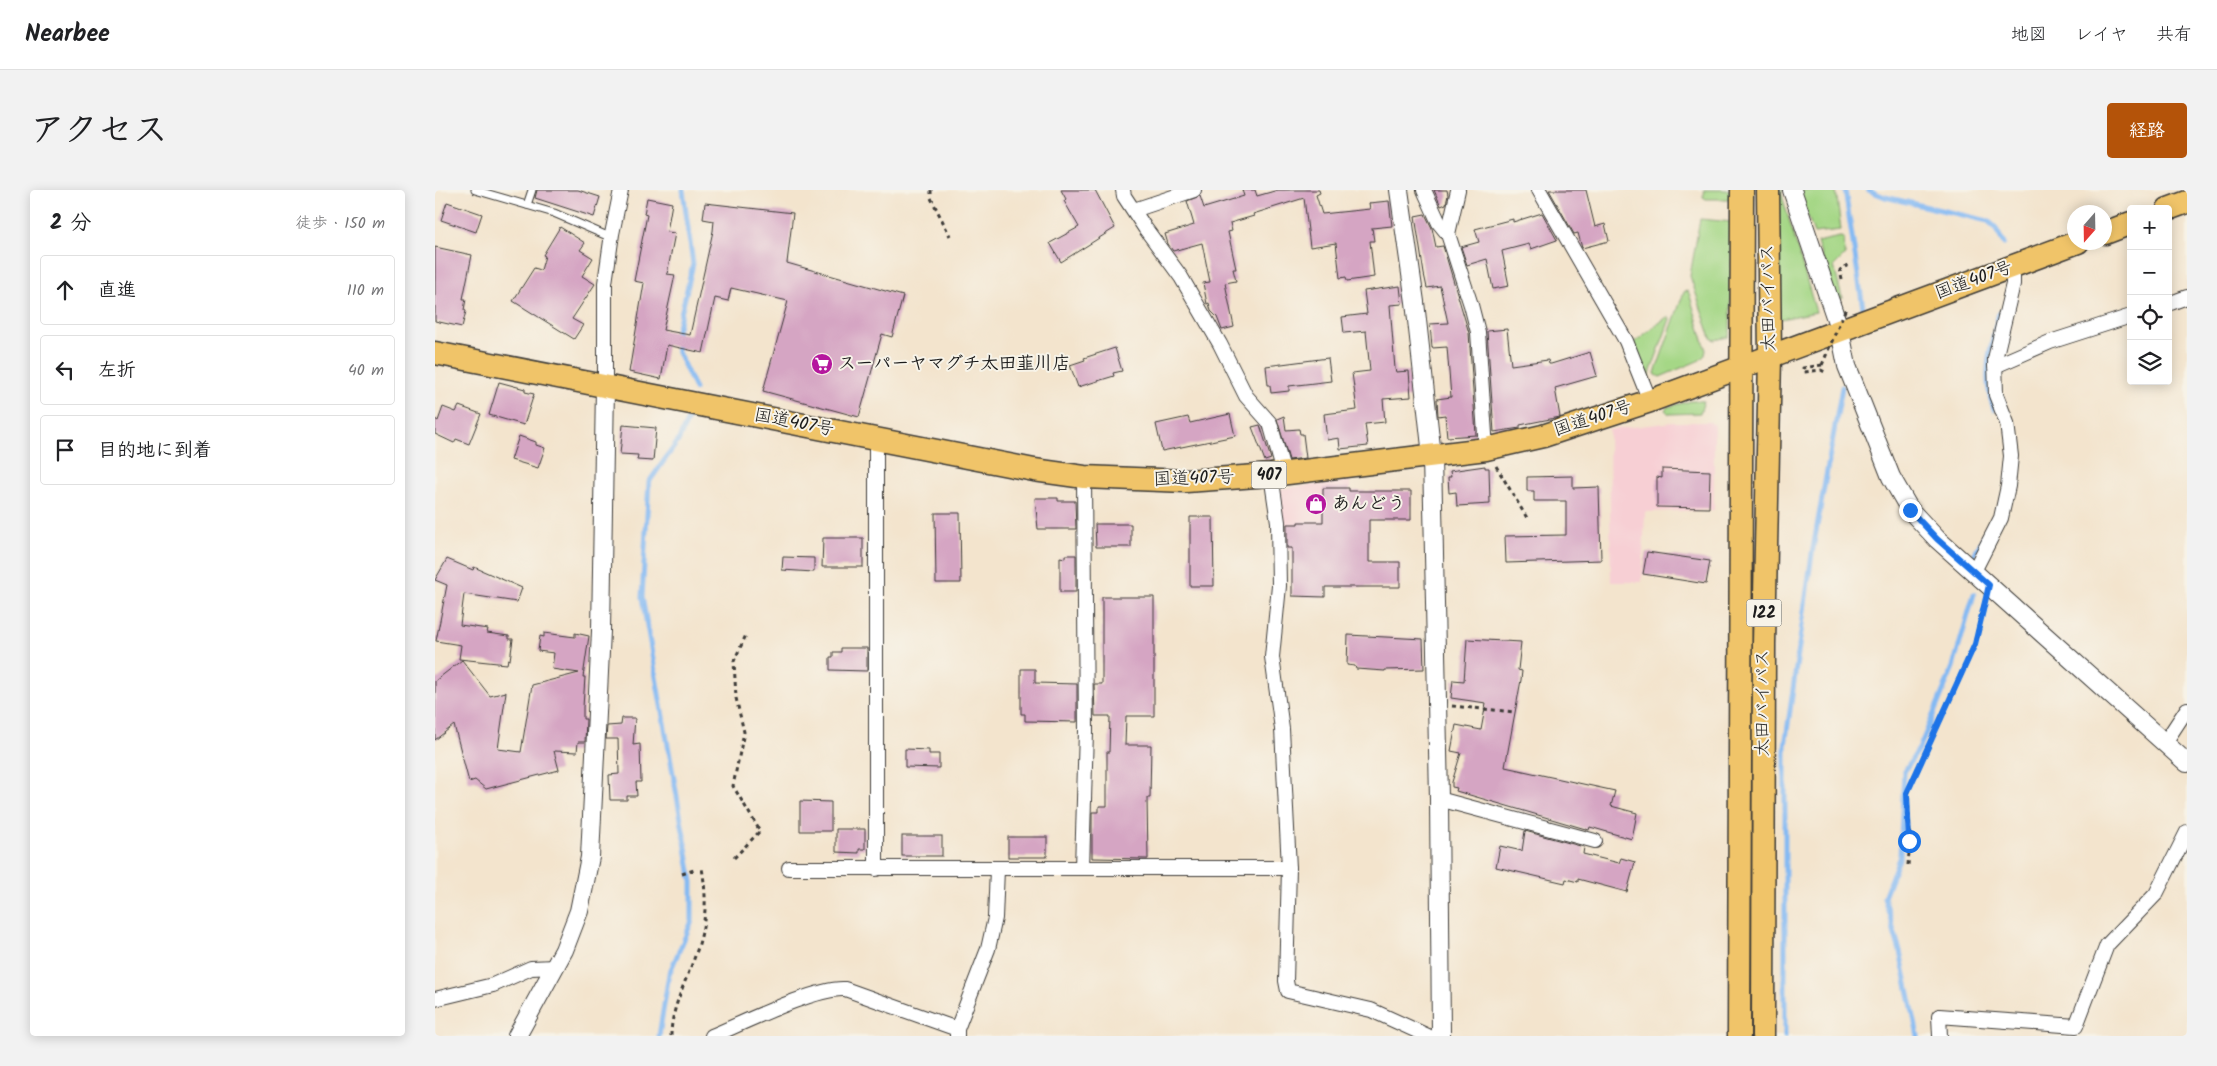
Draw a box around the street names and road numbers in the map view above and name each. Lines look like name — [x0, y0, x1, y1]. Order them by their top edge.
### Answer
street label: 太田バイパス — [1754, 244, 1784, 352]
street label: 国道407号 — [1931, 253, 2017, 309]
street label: 国道407号 — [1550, 393, 1636, 445]
street label: 国道407号 — [751, 401, 837, 445]
road number: 407 — [1251, 462, 1287, 488]
street label: 国道407号 — [1153, 463, 1235, 495]
road number: 122 — [1747, 599, 1781, 626]
street label: 太田バイパス — [1749, 649, 1778, 757]

